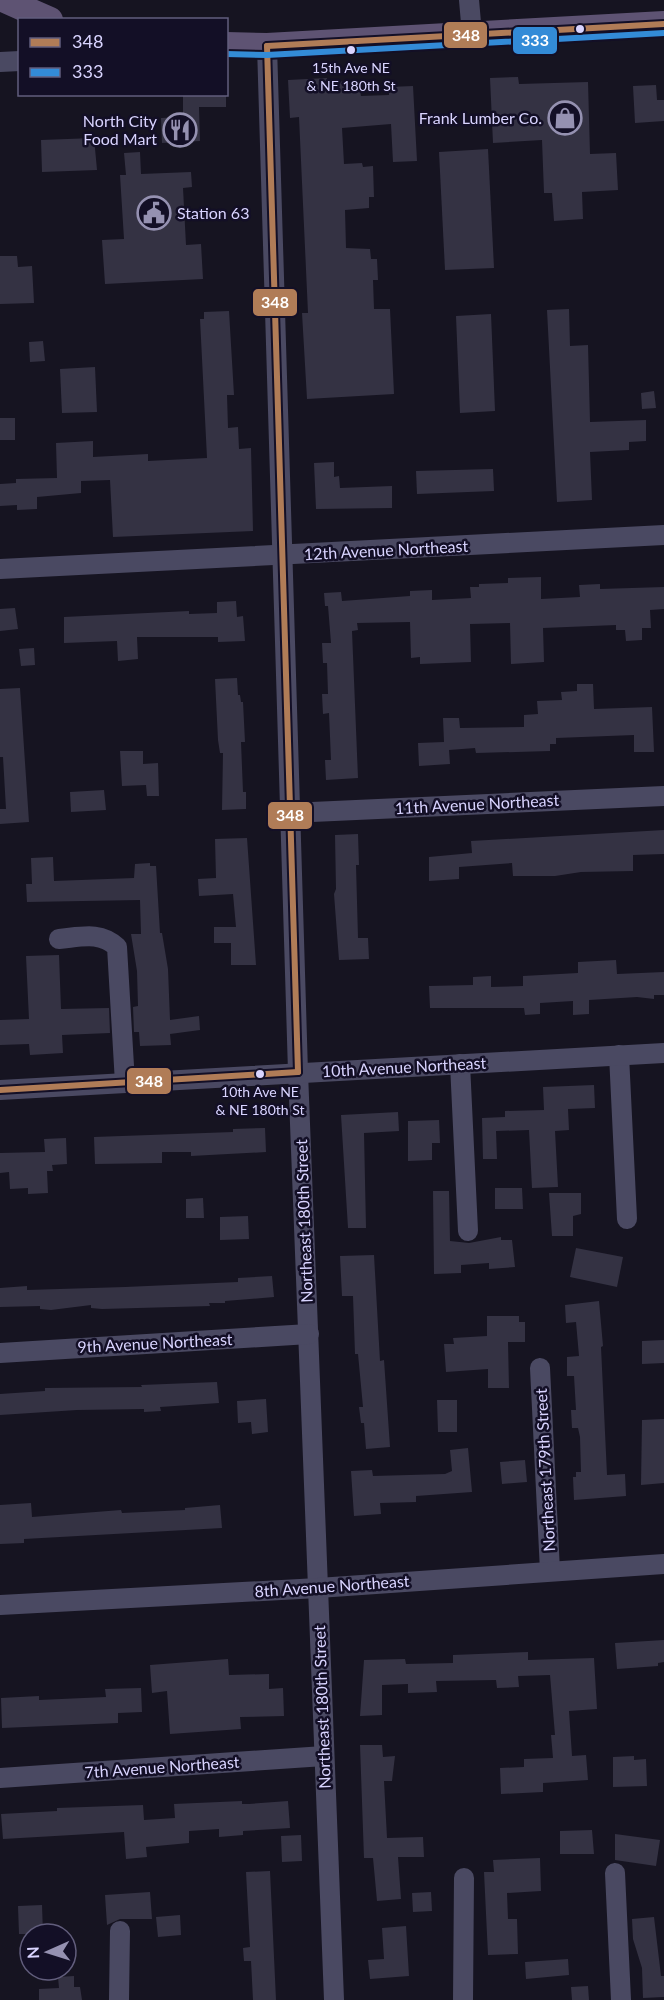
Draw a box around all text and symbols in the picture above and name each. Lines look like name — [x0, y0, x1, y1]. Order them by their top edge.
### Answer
legend — [18, 18, 228, 96]
line badge: 348 — [443, 21, 488, 49]
unlabelled marker — [574, 23, 586, 35]
text: 348 — [452, 25, 480, 44]
line badge: 333 — [512, 26, 558, 55]
text: 348 — [72, 30, 103, 52]
text: 333 — [521, 30, 549, 49]
marker: 15th Ave NE & NE 180th St — [345, 44, 357, 56]
place label: 15th Ave NE & NE 180th St — [307, 59, 395, 94]
text: 333 — [72, 60, 103, 82]
shop icon: Frank Lumber Co. — [547, 100, 583, 136]
place label: Frank Lumber Co. — [419, 108, 542, 127]
place label: North City Food Mart — [83, 111, 158, 148]
restaurant icon: North City Food Mart — [162, 112, 198, 148]
public building icon: Station 63 — [136, 195, 172, 231]
place label: Station 63 — [177, 203, 249, 222]
line badge: 348 — [252, 288, 298, 317]
text: 348 — [261, 292, 289, 311]
street label: 12th Avenue Northeast — [303, 536, 469, 563]
street label: 11th Avenue Northeast — [394, 790, 560, 817]
line badge: 348 — [267, 801, 313, 830]
text: 348 — [276, 805, 304, 824]
street label: 10th Avenue Northeast — [321, 1053, 487, 1080]
line badge: 348 — [126, 1067, 172, 1095]
marker: 10th Ave NE & NE 180th St — [254, 1068, 266, 1080]
text: 348 — [135, 1071, 163, 1090]
place label: 10th Ave NE & NE 180th St — [216, 1083, 304, 1118]
street label: Northeast 180th Street — [291, 1139, 316, 1303]
street label: 9th Avenue Northeast — [77, 1329, 233, 1356]
street label: Northeast 179th Street — [531, 1388, 558, 1552]
street label: 8th Avenue Northeast — [254, 1571, 410, 1600]
street label: Northeast 180th Street — [309, 1625, 334, 1789]
street label: 7th Avenue Northeast — [84, 1752, 240, 1781]
north arrow — [18, 1922, 78, 1982]
text: N — [23, 1946, 42, 1959]

